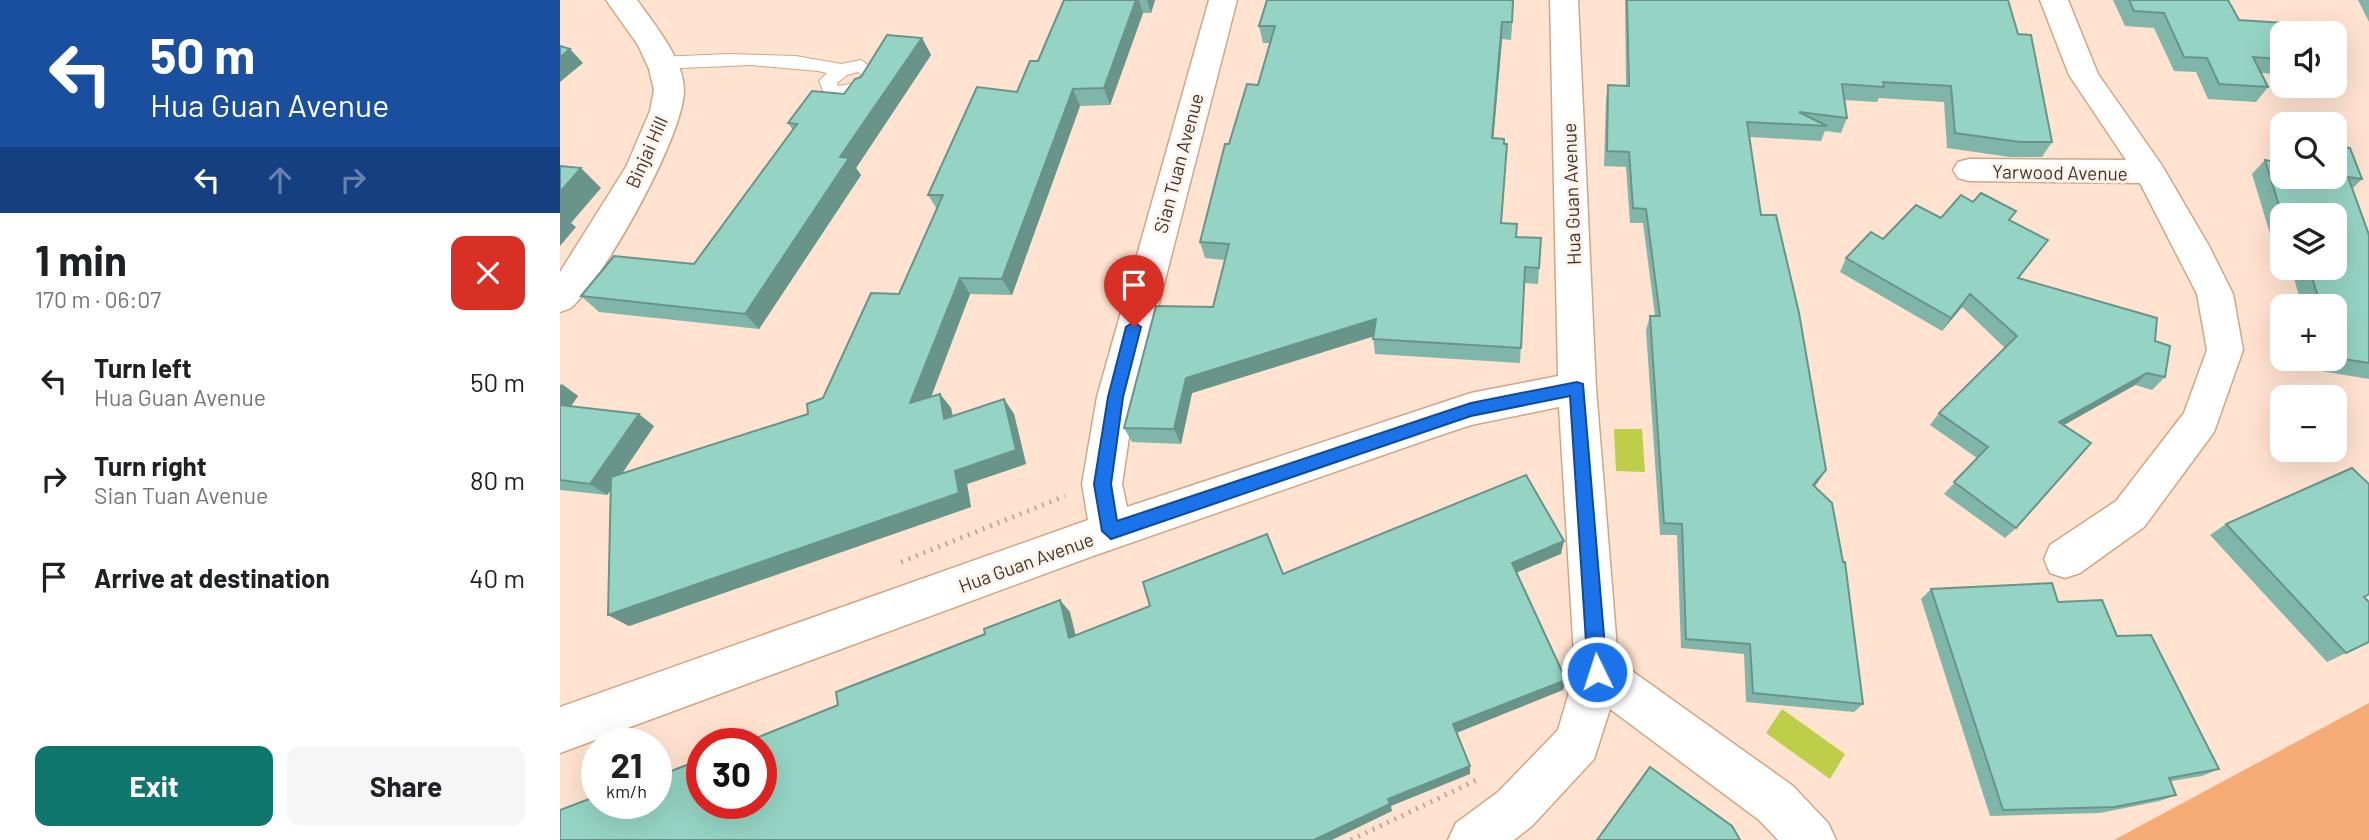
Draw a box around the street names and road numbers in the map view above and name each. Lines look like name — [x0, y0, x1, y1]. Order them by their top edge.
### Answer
street label: Sian Tuan Avenue — [1148, 90, 1208, 236]
street label: Binjai Hill — [620, 113, 672, 191]
street label: Hua Guan Avenue — [1557, 123, 1585, 265]
street label: Yarwood Avenue — [1992, 159, 2128, 185]
street label: Hua Guan Avenue — [955, 527, 1097, 597]

